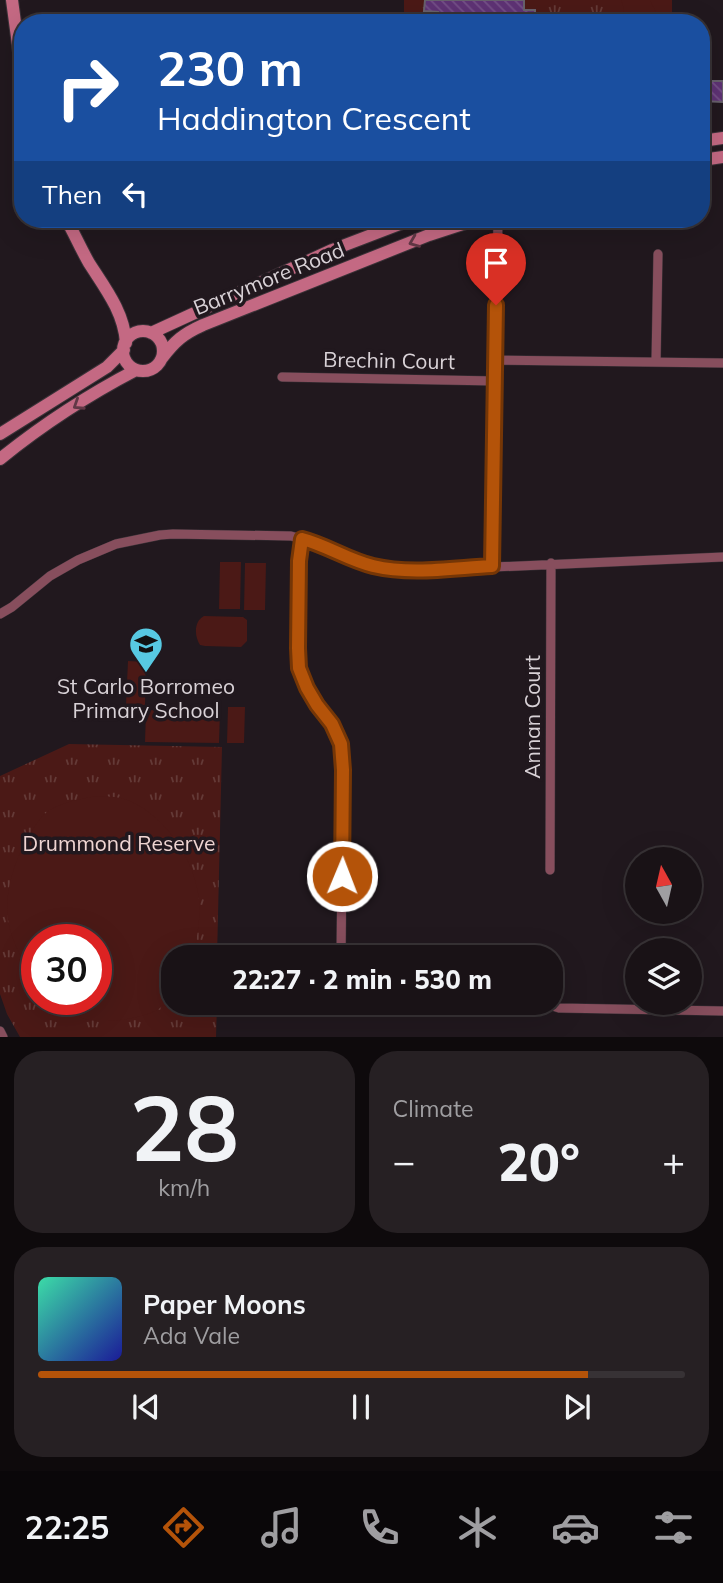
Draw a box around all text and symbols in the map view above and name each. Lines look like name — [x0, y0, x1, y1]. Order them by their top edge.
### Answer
text: 230 m — [157, 37, 303, 98]
icon: right — [42, 42, 133, 133]
text: Haddington Crescent — [157, 98, 471, 138]
icon: left — [116, 175, 154, 213]
text: Then — [42, 178, 102, 211]
one-way arrow — [409, 233, 421, 247]
pin — [466, 233, 526, 305]
street label: Barrymore Road — [189, 236, 348, 320]
icon: arrive — [477, 244, 515, 282]
street label: Brechin Court — [323, 346, 455, 374]
one-way arrow — [72, 396, 85, 409]
school or university icon: St Carlo Borromeo Primary School — [127, 625, 165, 674]
street label: Annan Court — [519, 655, 545, 779]
place label: St Carlo Borromeo Primary School — [57, 673, 235, 723]
park label: Drummond Reserve — [23, 830, 215, 856]
position arrow — [305, 839, 379, 913]
north arrow — [625, 847, 702, 924]
map controls — [625, 847, 702, 1015]
speed limit sign: 30 — [21, 924, 112, 1015]
button: layers — [625, 938, 702, 1015]
text: 22:27 · 2 min · 530 m — [232, 963, 492, 996]
text: 28 — [130, 1070, 239, 1184]
text: Climate — [393, 1094, 474, 1123]
text: 20° — [498, 1129, 580, 1194]
text: − — [393, 1137, 415, 1185]
text: + — [662, 1137, 685, 1185]
text: km/h — [158, 1173, 210, 1202]
text: Paper Moons — [143, 1288, 306, 1321]
text: Ada Vale — [143, 1321, 240, 1350]
icon: previous — [127, 1388, 165, 1426]
icon: pause — [342, 1388, 380, 1426]
icon: next — [558, 1388, 596, 1426]
icon: directions — [159, 1503, 208, 1552]
icon: music — [257, 1503, 306, 1552]
icon: phone — [355, 1503, 404, 1552]
icon: climate — [453, 1503, 502, 1552]
icon: car — [551, 1503, 600, 1552]
icon: filters — [649, 1503, 698, 1552]
text: 22:25 — [25, 1507, 109, 1547]

